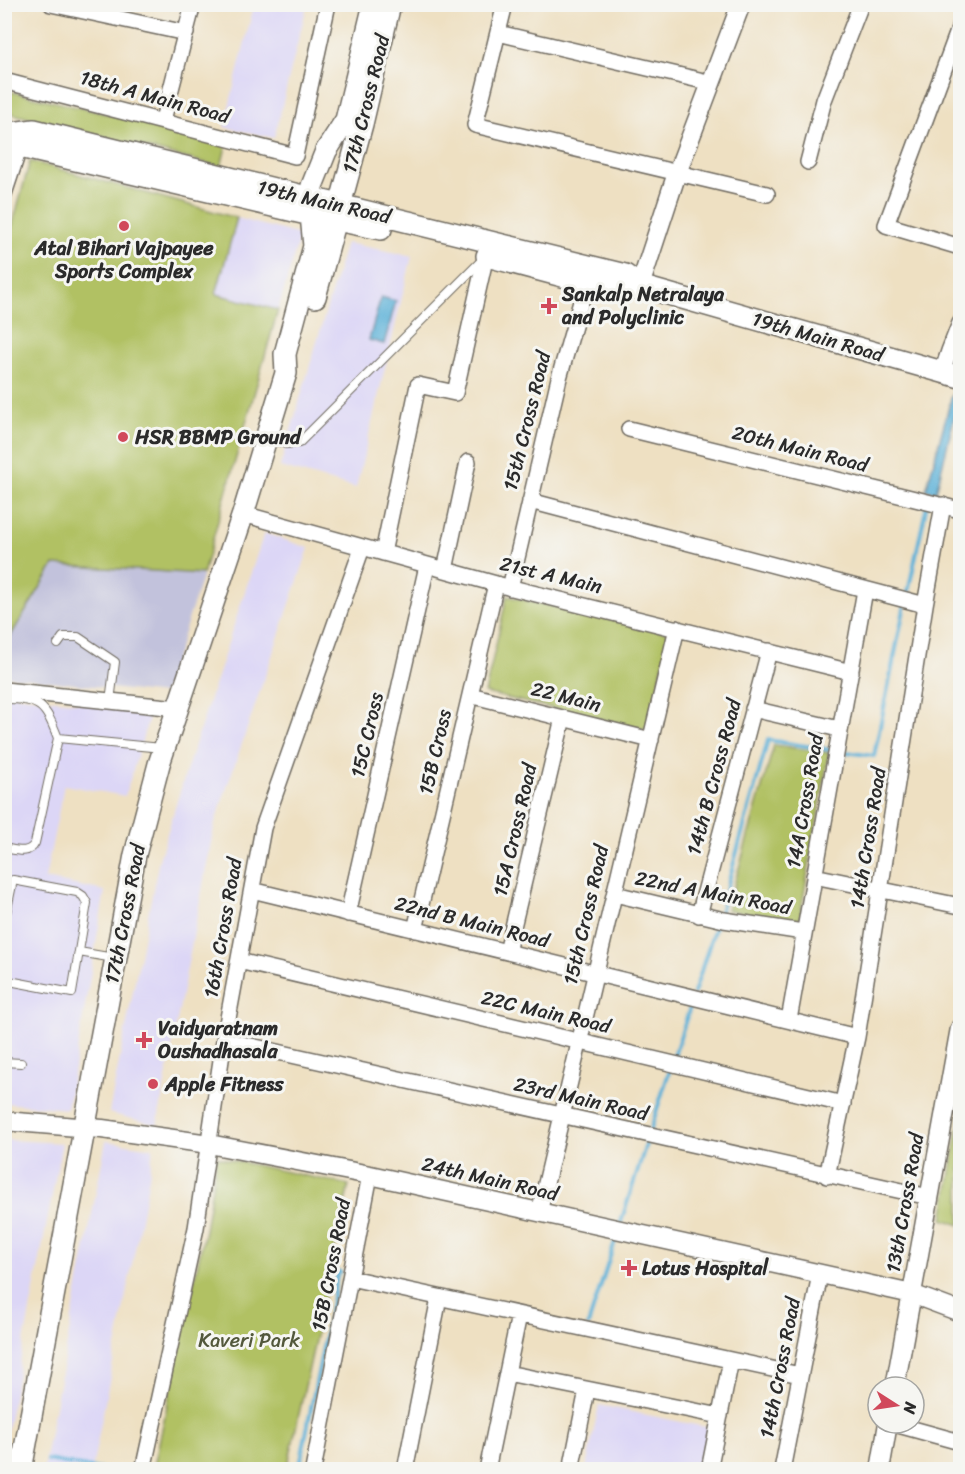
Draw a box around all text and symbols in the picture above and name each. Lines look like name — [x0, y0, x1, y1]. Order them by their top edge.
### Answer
street label: 17th Cross Road — [332, 30, 400, 177]
street label: 18th A Main Road — [76, 60, 235, 134]
street label: 19th Main Road — [254, 170, 396, 235]
marker: Atal Bihari Vajpayee Sports Complex — [117, 219, 131, 233]
place label: Atal Bihari Vajpayee Sports Complex — [34, 231, 214, 289]
place label: Sankalp Netralaya and Polyclinic — [561, 277, 725, 335]
marker: Sankalp Netralaya and Polyclinic — [540, 297, 558, 315]
street label: 19th Main Road — [748, 301, 890, 373]
street label: 15th Cross Road — [493, 346, 562, 494]
street label: 20th Main Road — [728, 415, 873, 483]
place label: HSR BBMP Ground — [134, 420, 303, 455]
marker: HSR BBMP Ground — [116, 430, 130, 444]
street label: 21st A Main — [496, 546, 606, 604]
street label: 22 Main — [527, 671, 605, 723]
street label: 15C Cross — [340, 688, 394, 781]
street label: 14th B Cross Road — [676, 694, 752, 859]
street label: 15B Cross — [408, 705, 462, 798]
street label: 14A Cross Road — [776, 730, 834, 871]
street label: 15A Cross Road — [483, 759, 548, 900]
street label: 14th Cross Road — [840, 763, 897, 911]
street label: 17th Cross Road — [94, 840, 156, 987]
street label: 15th Cross Road — [553, 840, 619, 988]
street label: 16th Cross Road — [193, 854, 253, 1001]
street label: 22nd A Main Road — [632, 861, 796, 926]
street label: 22nd B Main Road — [391, 886, 555, 958]
street label: 22C Main Road — [478, 980, 616, 1044]
place label: Vaidyaratnam Oushadhasala — [158, 1011, 278, 1069]
marker: Vaidyaratnam Oushadhasala — [135, 1031, 153, 1049]
place label: Apple Fitness — [164, 1067, 284, 1102]
street label: 23rd Main Road — [510, 1067, 653, 1132]
marker: Apple Fitness — [146, 1077, 160, 1091]
street label: 13th Cross Road — [875, 1129, 935, 1276]
street label: 24th Main Road — [418, 1146, 563, 1212]
street label: 15B Cross Road — [301, 1194, 361, 1334]
place label: Lotus Hospital — [642, 1251, 769, 1286]
marker: Lotus Hospital — [620, 1259, 638, 1277]
street label: 14th Cross Road — [749, 1293, 811, 1441]
park label: Kaveri Park — [198, 1323, 300, 1358]
north arrow — [866, 1375, 926, 1435]
text: N — [895, 1399, 926, 1417]

